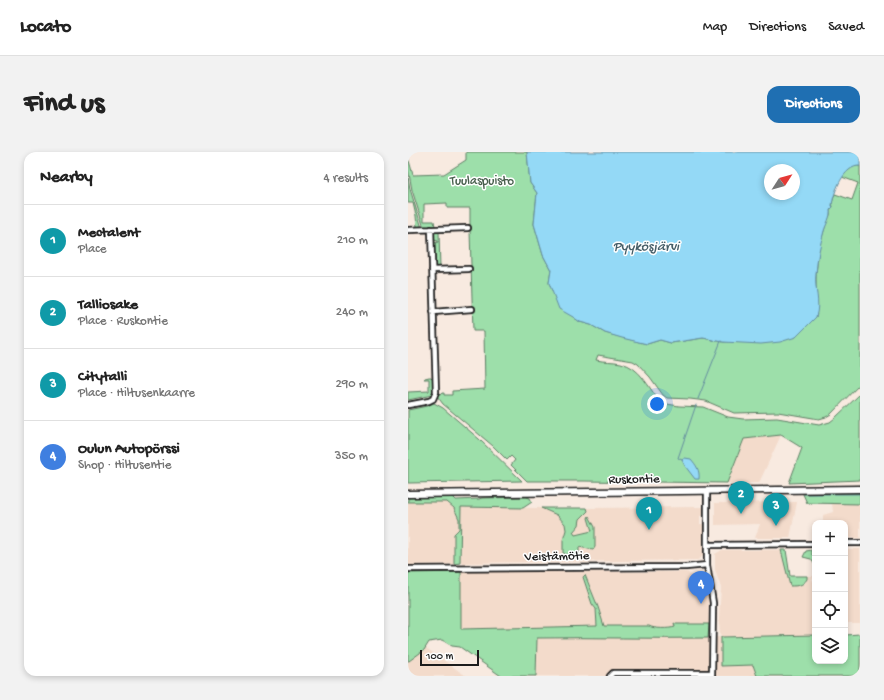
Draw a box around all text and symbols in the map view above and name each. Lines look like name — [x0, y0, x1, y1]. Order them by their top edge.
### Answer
text: Locato — [20, 16, 71, 39]
text: Map — [703, 19, 727, 36]
text: Directions — [749, 19, 806, 36]
text: Saved — [828, 19, 864, 36]
button: Directions — [767, 86, 860, 123]
text: Find us — [24, 88, 104, 121]
north arrow — [764, 164, 800, 200]
text: Nearby — [40, 168, 93, 188]
text: 4 results — [324, 171, 368, 186]
park label: Tuulaspuisto — [449, 174, 514, 189]
text: Mectalent — [78, 224, 140, 242]
text: 1 — [50, 233, 56, 248]
text: 210 m — [337, 233, 368, 248]
water label: Pyykösjärvi — [613, 239, 681, 256]
text: Place — [78, 242, 106, 257]
text: Talliosake — [78, 296, 138, 314]
text: 2 — [50, 305, 56, 320]
text: 240 m — [336, 305, 368, 320]
text: Place · Ruskontie — [78, 314, 168, 329]
text: Citytalli — [78, 368, 127, 386]
text: 3 — [50, 377, 56, 392]
text: 290 m — [335, 377, 368, 392]
text: Place · Hiltusenkaarre — [78, 386, 195, 401]
your location — [647, 394, 667, 414]
text: Oulun Autopörssi — [78, 440, 180, 458]
text: 4 — [50, 449, 56, 464]
text: 350 m — [335, 449, 368, 464]
text: Shop · Hiltusentie — [78, 458, 171, 473]
street label: Ruskontie — [608, 472, 660, 488]
pin: 2 — [728, 481, 754, 514]
pin: 3 — [763, 493, 789, 526]
pin: 1 — [636, 497, 662, 530]
map controls — [812, 520, 848, 664]
button: + — [812, 520, 848, 556]
street label: Veistämötie — [523, 549, 590, 565]
button: − — [812, 556, 848, 592]
pin: 4 — [688, 571, 714, 604]
button: locate — [812, 592, 848, 628]
button: layers — [812, 628, 848, 664]
scale bar — [420, 648, 479, 667]
text: 100 m — [426, 651, 453, 663]

